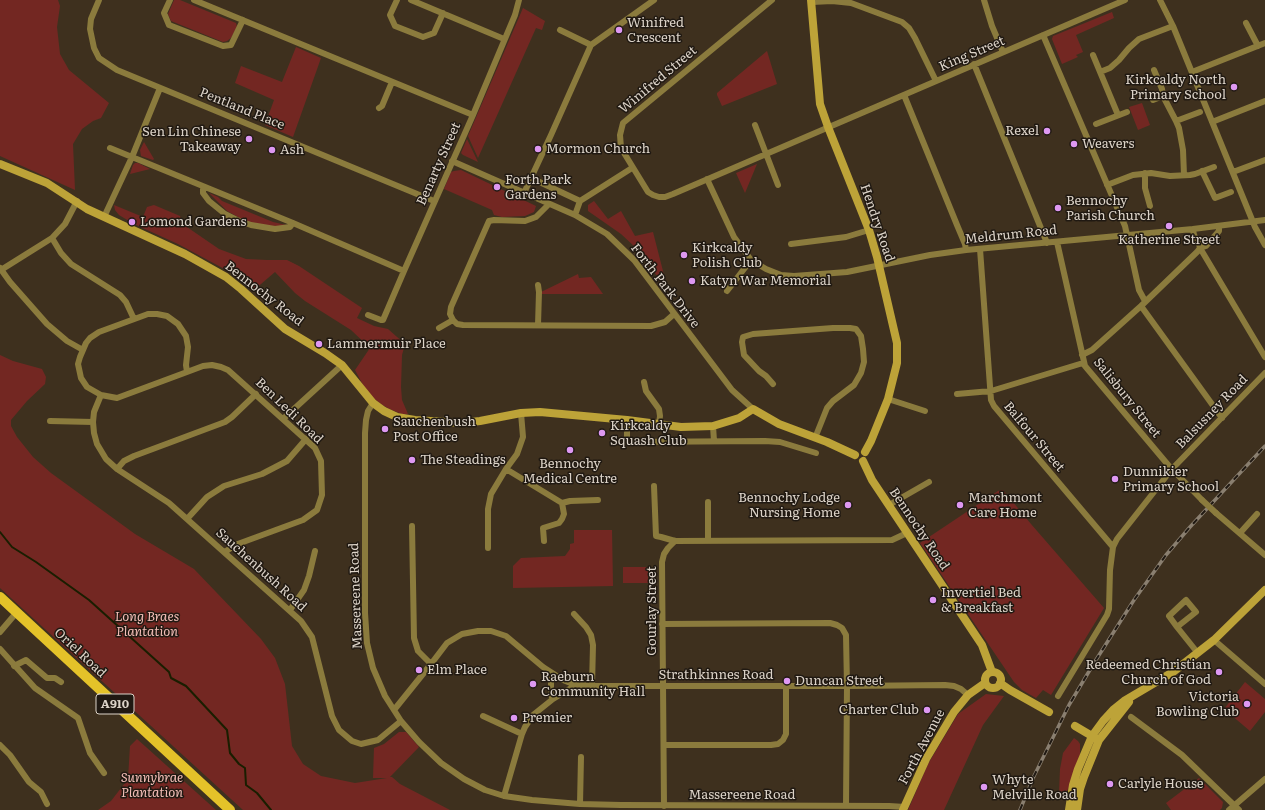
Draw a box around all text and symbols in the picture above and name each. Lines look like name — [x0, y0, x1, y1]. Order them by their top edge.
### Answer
place label: Winifred Crescent — [627, 15, 684, 46]
marker: Winifred Crescent — [614, 25, 624, 35]
street label: King Street — [937, 33, 1007, 75]
street label: Winifred Street — [616, 43, 700, 117]
place label: Kirkcaldy North Primary School — [1125, 72, 1226, 103]
marker: Kirkcaldy North Primary School — [1229, 82, 1239, 92]
street label: Pentland Place — [197, 85, 287, 133]
street label: Benarty Street — [414, 120, 464, 208]
place label: Rexel — [1005, 123, 1039, 139]
place label: Sen Lin Chinese Takeaway — [142, 124, 241, 155]
marker: Rexel — [1042, 126, 1052, 136]
marker: Sen Lin Chinese Takeaway — [244, 134, 254, 144]
place label: Weavers — [1082, 136, 1134, 152]
marker: Weavers — [1069, 139, 1079, 149]
place label: Mormon Church — [546, 141, 650, 157]
place label: Ash — [280, 142, 304, 158]
marker: Mormon Church — [533, 144, 543, 154]
marker: Ash — [267, 145, 277, 155]
place label: Forth Park Gardens — [505, 172, 571, 203]
marker: Forth Park Gardens — [492, 182, 502, 192]
street label: Hendry Road — [856, 182, 898, 264]
place label: Bennochy Parish Church — [1066, 193, 1155, 224]
marker: Bennochy Parish Church — [1053, 203, 1063, 213]
place label: Lomond Gardens — [140, 214, 246, 230]
marker: Lomond Gardens — [127, 217, 137, 227]
marker: Katherine Street — [1164, 221, 1174, 231]
street label: Meldrum Road — [964, 222, 1058, 248]
place label: Katherine Street — [1118, 232, 1220, 248]
place label: Kirkcaldy Polish Club — [692, 240, 762, 271]
street label: Forth Park Drive — [627, 241, 703, 331]
marker: Kirkcaldy Polish Club — [679, 250, 689, 260]
street label: Bennochy Road — [221, 258, 307, 330]
place label: Katyn War Memorial — [700, 273, 831, 289]
marker: Katyn War Memorial — [687, 276, 697, 286]
place label: Lammermuir Place — [327, 336, 446, 352]
marker: Lammermuir Place — [314, 339, 324, 349]
street label: Salisbury Street — [1090, 355, 1164, 441]
street label: Balsusney Road — [1173, 372, 1251, 452]
street label: Ben Ledi Road — [252, 375, 326, 447]
street label: Balfour Street — [1000, 399, 1068, 475]
place label: Sauchenbush Post Office — [393, 414, 476, 445]
place label: Kirkcaldy Squash Club — [610, 418, 687, 449]
marker: Sauchenbush Post Office — [380, 424, 390, 434]
marker: Kirkcaldy Squash Club — [597, 428, 607, 438]
marker: Bennochy Medical Centre — [565, 445, 575, 455]
place label: The Steadings — [420, 452, 506, 468]
marker: The Steadings — [407, 455, 417, 465]
place label: Bennochy Medical Centre — [523, 456, 617, 487]
place label: Dunnikier Primary School — [1123, 464, 1219, 495]
marker: Dunnikier Primary School — [1110, 474, 1120, 484]
street label: Bennochy Road — [886, 485, 952, 573]
place label: Bennochy Lodge Nursing Home — [738, 490, 840, 521]
place label: Marchmont Care Home — [968, 490, 1042, 521]
marker: Bennochy Lodge Nursing Home — [843, 500, 853, 510]
marker: Marchmont Care Home — [955, 500, 965, 510]
street label: Sauchenbush Road — [212, 525, 310, 615]
street label: Massereene Road — [346, 542, 366, 650]
street label: Gourlay Street — [644, 566, 660, 656]
place label: Invertiel Bed & Breakfast — [941, 585, 1021, 616]
marker: Invertiel Bed & Breakfast — [928, 595, 938, 605]
park label: Long Braes Plantation — [115, 609, 179, 640]
street label: Oriel Road — [51, 625, 109, 681]
place label: Redeemed Christian Church of God — [1085, 657, 1211, 688]
place label: Elm Place — [427, 662, 487, 678]
marker: Elm Place — [414, 665, 424, 675]
street label: Strathkinnes Road — [658, 667, 774, 683]
marker: Redeemed Christian Church of God — [1214, 667, 1224, 677]
place label: Raeburn Community Hall — [541, 669, 645, 700]
place label: Duncan Street — [795, 673, 883, 689]
marker: Duncan Street — [782, 676, 792, 686]
marker: Raeburn Community Hall — [528, 679, 538, 689]
place label: Victoria Bowling Club — [1156, 689, 1239, 720]
road number: A910 — [96, 694, 134, 714]
marker: Victoria Bowling Club — [1242, 699, 1252, 709]
place label: Charter Club — [839, 702, 919, 718]
marker: Charter Club — [922, 705, 932, 715]
street label: Forth Avenue — [896, 707, 948, 787]
place label: Premier — [522, 710, 572, 726]
marker: Premier — [509, 713, 519, 723]
park label: Sunnybrae Plantation — [121, 770, 183, 801]
place label: Whyte Melville Road — [992, 772, 1077, 803]
place label: Carlyle House — [1118, 776, 1204, 792]
marker: Carlyle House — [1105, 779, 1115, 789]
marker: Whyte Melville Road — [979, 782, 989, 792]
street label: Massereene Road — [689, 787, 795, 803]

